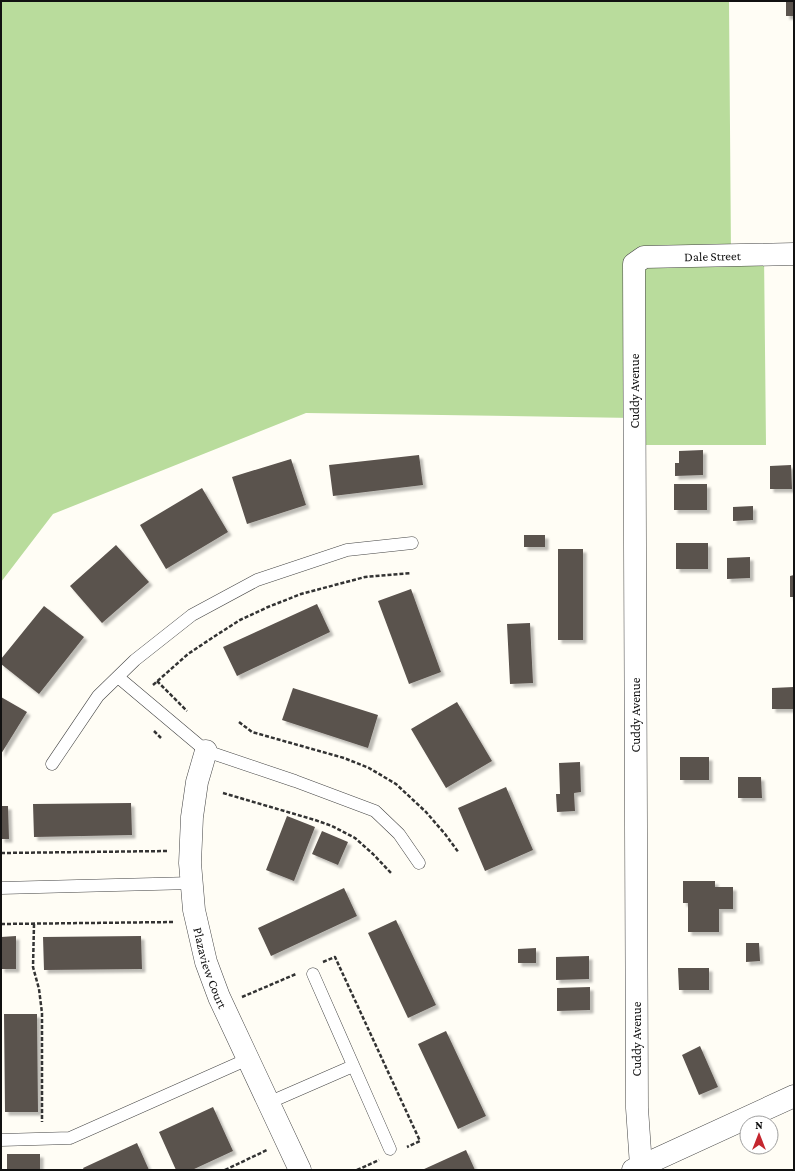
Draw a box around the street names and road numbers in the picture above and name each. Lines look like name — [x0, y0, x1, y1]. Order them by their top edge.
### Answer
street label: Dale Street — [684, 248, 742, 264]
street label: Cuddy Avenue — [627, 353, 642, 428]
street label: Cuddy Avenue — [628, 677, 643, 752]
street label: Plazaview Court — [190, 926, 231, 1012]
street label: Cuddy Avenue — [629, 1001, 644, 1076]

